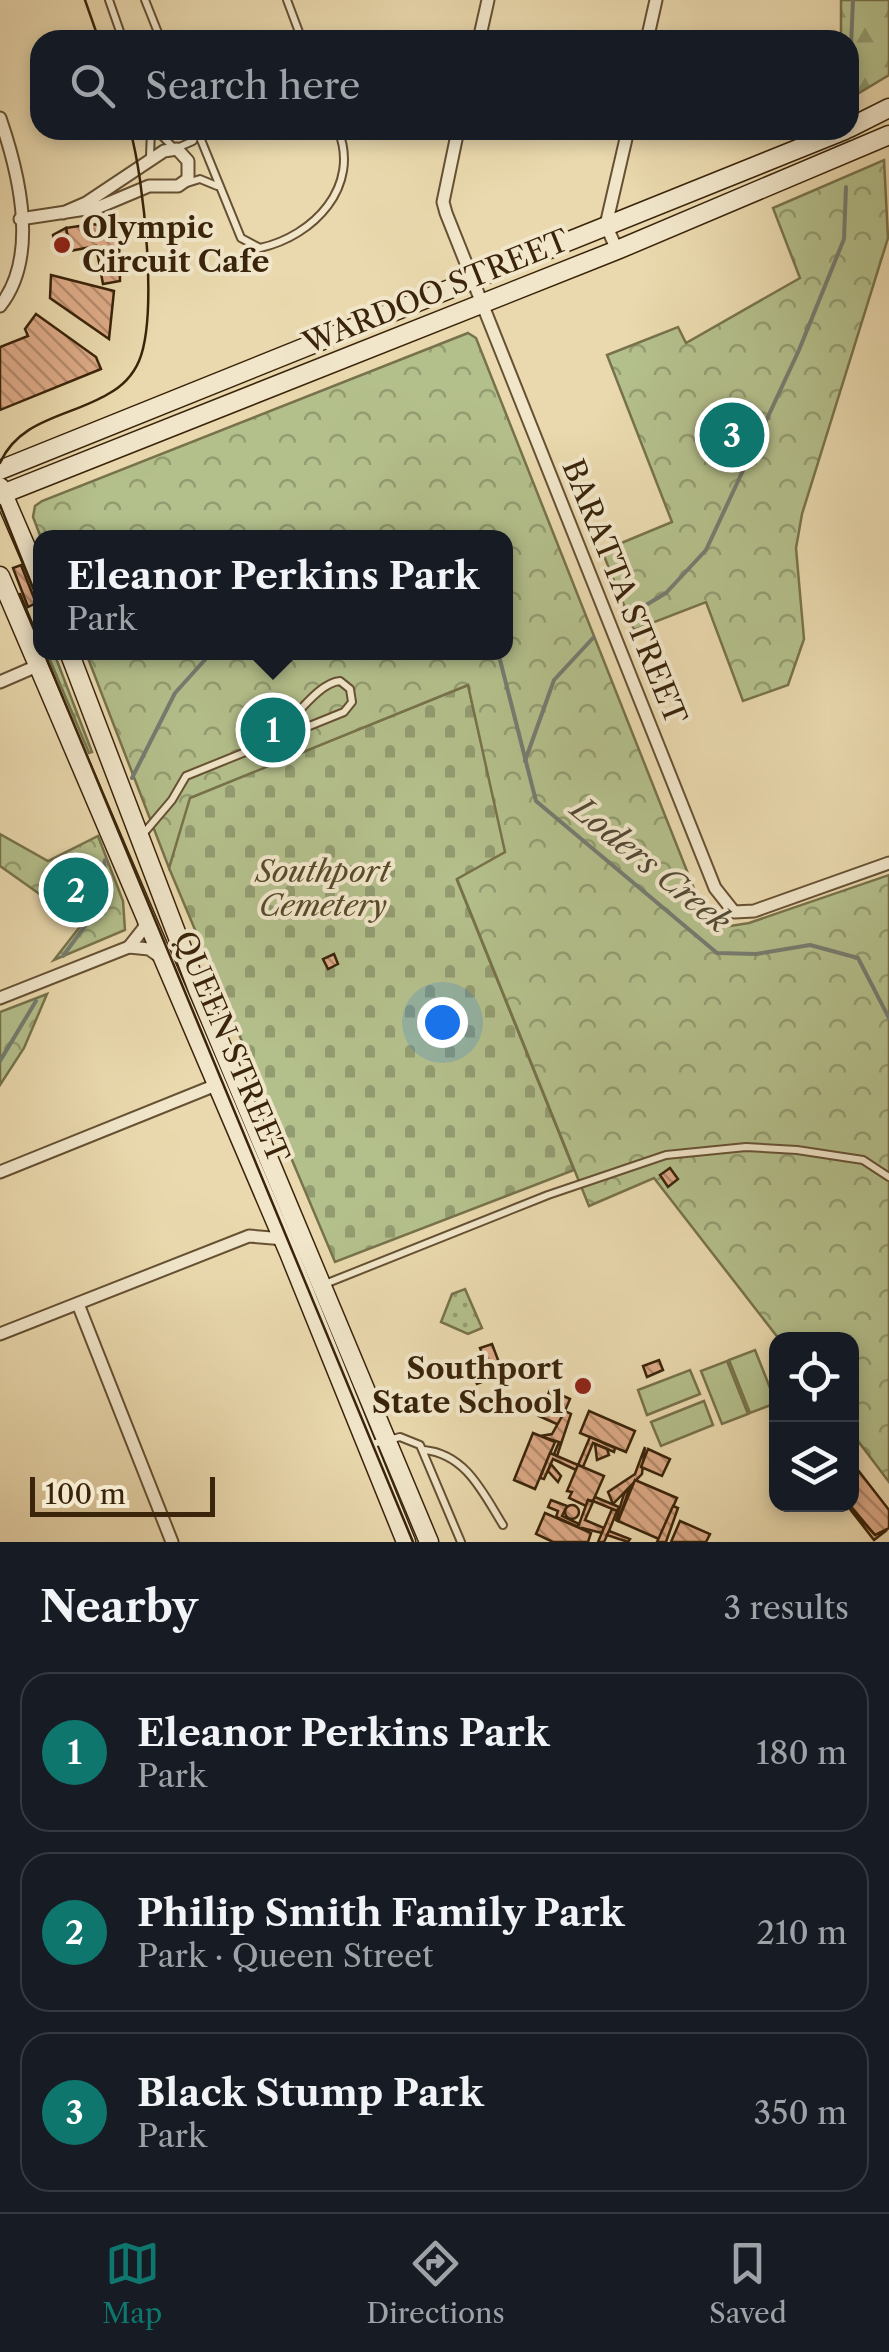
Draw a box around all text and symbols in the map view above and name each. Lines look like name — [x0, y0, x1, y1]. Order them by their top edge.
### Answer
search box — [30, 30, 859, 140]
icon: search — [65, 58, 120, 113]
text: Search here — [145, 62, 360, 109]
place label: Olympic Circuit Cafe — [82, 209, 269, 280]
street label: WARDOO STREET — [297, 221, 574, 362]
marker: Olympic Circuit Cafe — [51, 234, 73, 256]
pin: 3 — [700, 398, 764, 472]
street label: BARATTA STREET — [554, 454, 695, 730]
popup — [33, 530, 513, 660]
text: Eleanor Perkins Park — [67, 552, 479, 599]
text: Park — [67, 599, 136, 638]
pin: 1 — [240, 692, 306, 768]
water label: Loders Creek — [562, 787, 739, 941]
pin: 2 — [44, 852, 108, 928]
park label: Southport Cemetery — [254, 853, 391, 924]
street label: QUEEN STREET — [166, 925, 297, 1169]
your location — [417, 997, 468, 1048]
map controls — [769, 1332, 859, 1512]
button: locate — [769, 1332, 859, 1422]
place label: Southport State School — [372, 1350, 563, 1421]
marker: Southport State School — [572, 1375, 594, 1397]
button: layers — [769, 1422, 859, 1512]
scale bar — [30, 1472, 215, 1516]
text: 100 m — [45, 1477, 126, 1511]
text: Nearby — [40, 1581, 198, 1633]
text: 3 results — [723, 1588, 849, 1627]
text: Eleanor Perkins Park — [137, 1709, 550, 1756]
text: 1 — [67, 1733, 82, 1772]
text: 180 m — [756, 1733, 847, 1772]
text: Park — [137, 1756, 207, 1795]
text: Philip Smith Family Park — [137, 1889, 625, 1936]
text: 2 — [65, 1913, 84, 1952]
text: 210 m — [757, 1913, 847, 1952]
text: Park · Queen Street — [137, 1936, 433, 1975]
text: Black Stump Park — [137, 2069, 484, 2116]
text: 3 — [65, 2093, 84, 2132]
text: 350 m — [753, 2093, 847, 2132]
text: Park — [137, 2116, 207, 2155]
tab: Map — [102, 2236, 162, 2330]
tab: Directions — [366, 2236, 505, 2330]
tab: Saved — [709, 2236, 787, 2330]

